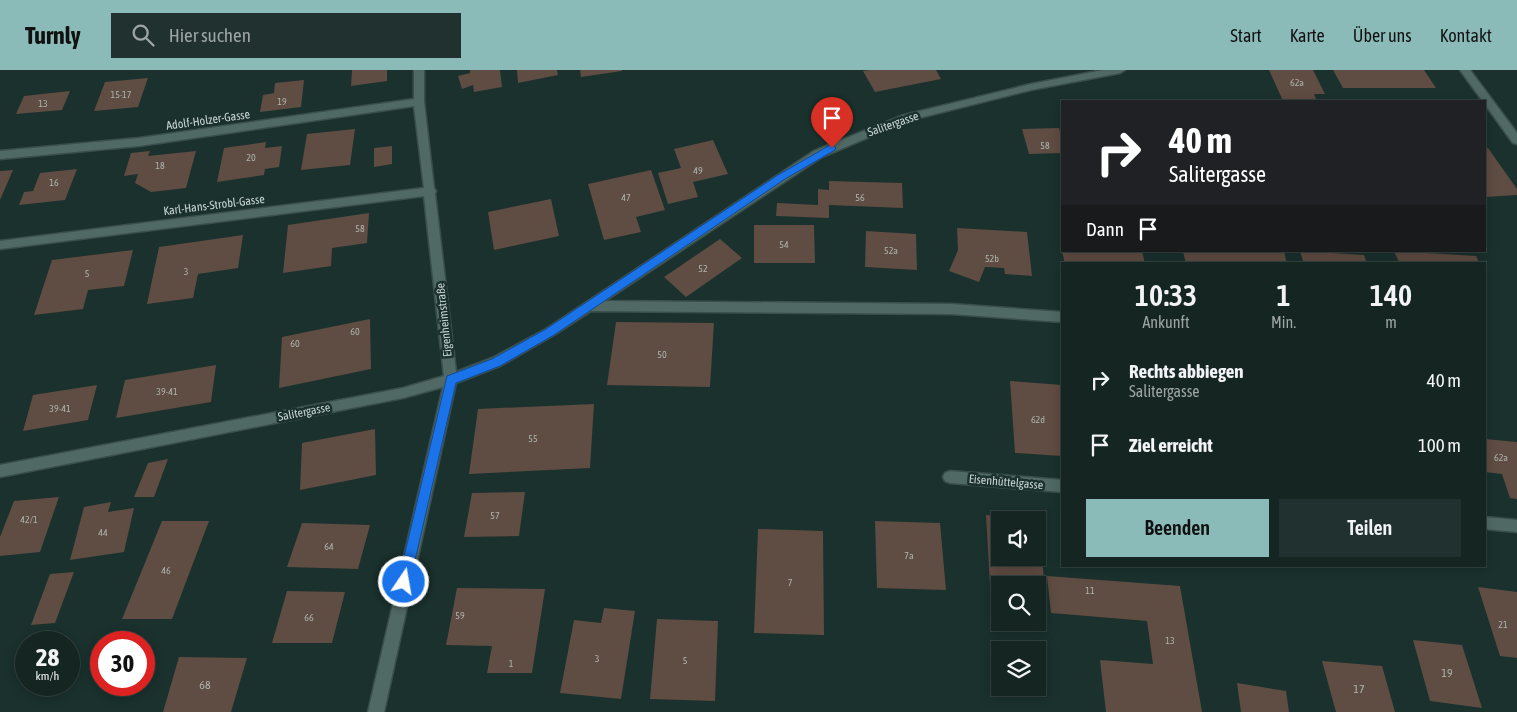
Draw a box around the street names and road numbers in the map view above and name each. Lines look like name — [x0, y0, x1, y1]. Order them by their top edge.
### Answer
street label: Adolf-Holzer-Gasse — [165, 107, 251, 133]
street label: Salitergasse — [866, 109, 920, 139]
street label: Karl-Hans-Strobl-Gasse — [163, 192, 265, 218]
street label: Eigenheimstraße — [433, 282, 455, 358]
street label: Salitergasse — [277, 400, 331, 424]
street label: Eisenhüttelgasse — [968, 472, 1044, 492]

